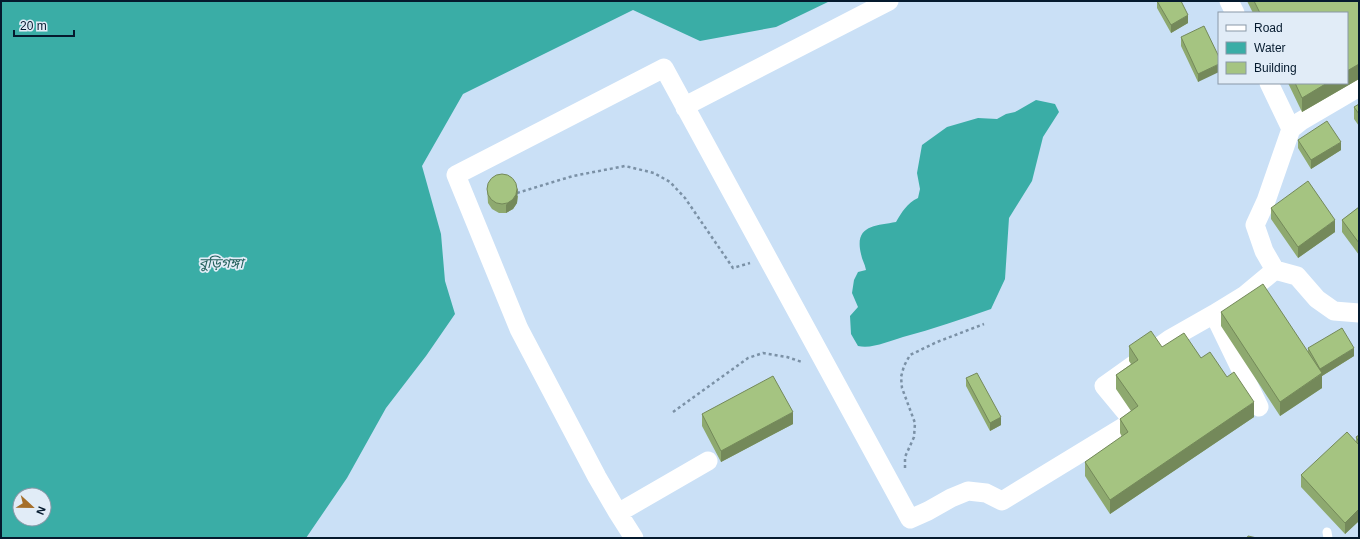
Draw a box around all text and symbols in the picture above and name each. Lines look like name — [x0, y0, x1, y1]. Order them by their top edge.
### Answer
scale bar — [14, 12, 74, 38]
legend — [1218, 12, 1348, 84]
text: 20 m — [20, 19, 47, 33]
text: Road — [1254, 21, 1283, 35]
text: Water — [1254, 41, 1286, 55]
text: Building — [1254, 61, 1297, 75]
water label: বুড়িগঙ্গা — [199, 255, 246, 272]
north arrow — [12, 487, 52, 527]
text: N — [34, 505, 48, 517]

